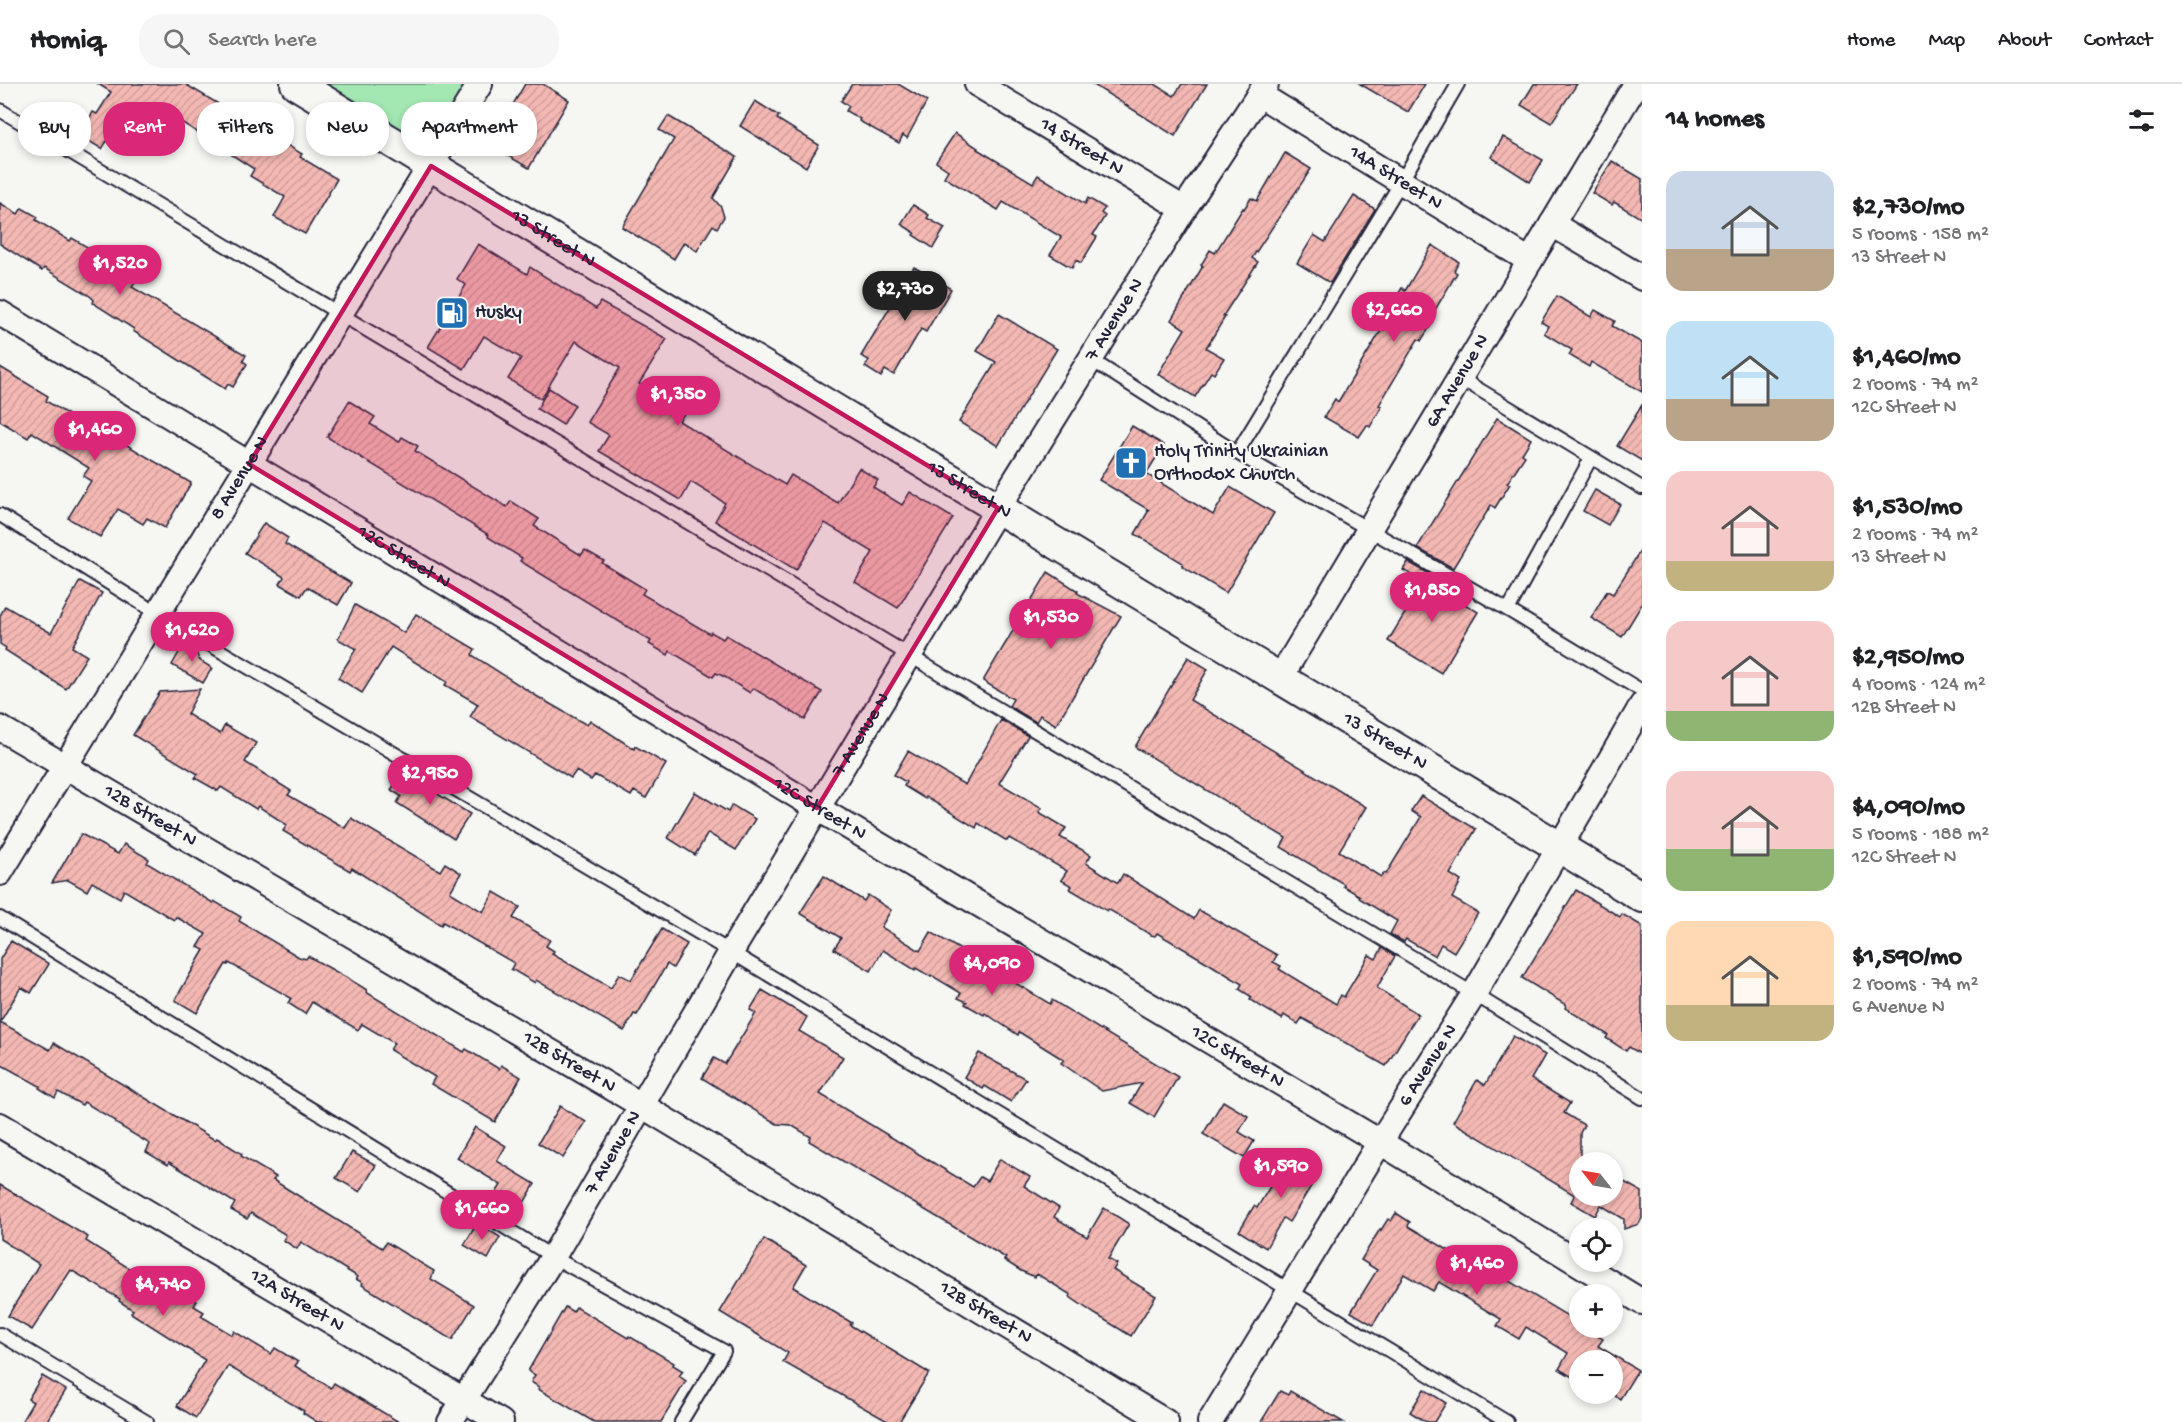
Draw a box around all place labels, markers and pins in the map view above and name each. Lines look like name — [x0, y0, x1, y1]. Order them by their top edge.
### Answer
pin: $1,520 — [71, 245, 169, 296]
pin: $2,730 — [856, 271, 954, 322]
pin: $2,660 — [1345, 292, 1443, 343]
fuel station icon: Husky — [434, 295, 470, 331]
place label: Husky — [475, 302, 522, 325]
pin: $1,350 — [629, 376, 727, 427]
pin: $1,460 — [46, 411, 144, 462]
place label: Holy Trinity Ukrainian Orthodox Church — [1154, 441, 1328, 487]
church icon: Holy Trinity Ukrainian Orthodox Church — [1113, 445, 1149, 481]
pin: $1,850 — [1383, 572, 1481, 623]
pin: $1,530 — [1002, 599, 1100, 650]
pin: $1,620 — [143, 612, 241, 663]
pin: $2,950 — [381, 755, 479, 806]
pin: $4,090 — [943, 945, 1041, 996]
pin: $1,590 — [1232, 1148, 1330, 1199]
pin: $1,660 — [433, 1190, 531, 1241]
pin: $1,460 — [1428, 1245, 1526, 1296]
pin: $4,740 — [114, 1266, 212, 1317]

